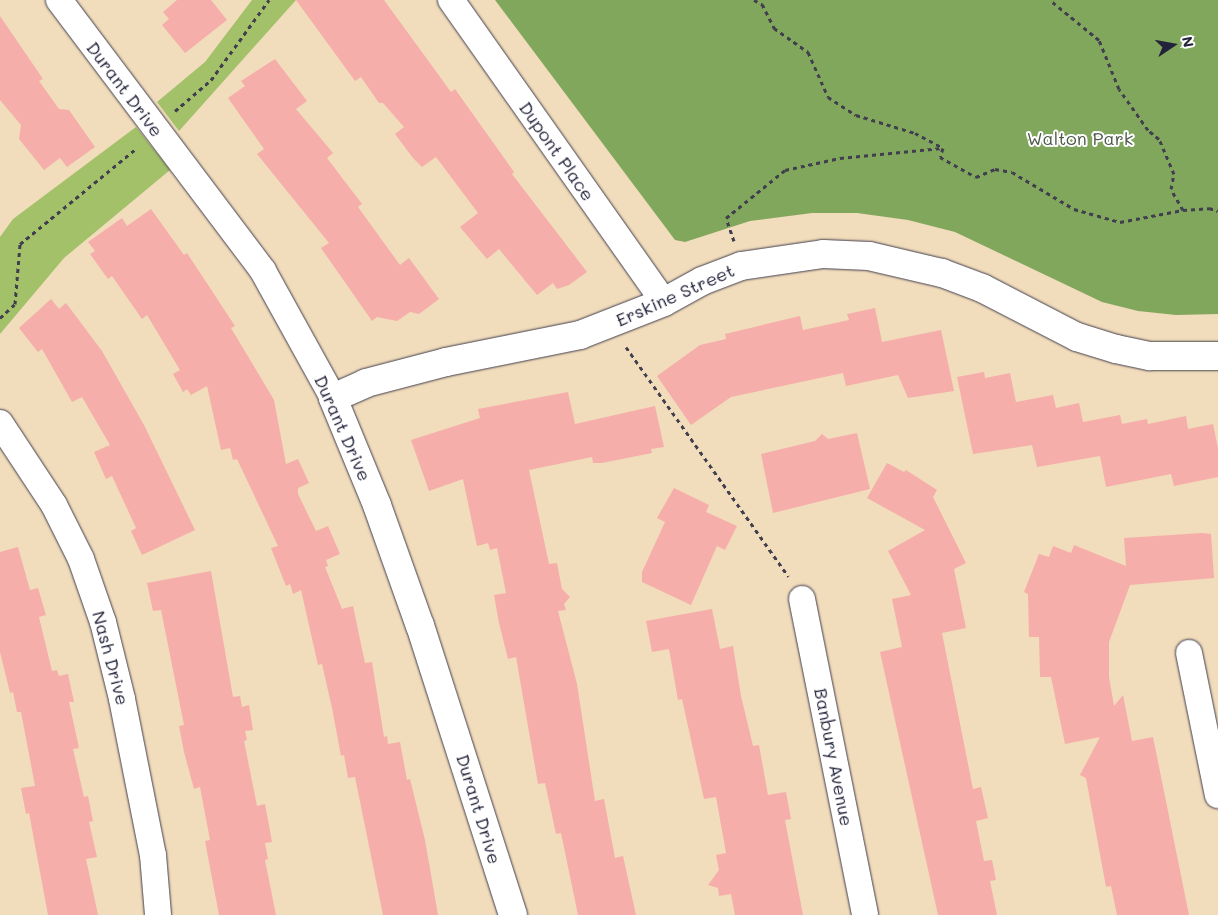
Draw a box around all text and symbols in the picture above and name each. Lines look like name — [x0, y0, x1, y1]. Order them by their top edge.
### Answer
north arrow — [1148, 20, 1198, 70]
text: N — [1178, 35, 1199, 49]
street label: Durant Drive — [82, 37, 168, 141]
street label: Dupont Place — [515, 97, 599, 205]
park label: Walton Park — [1027, 127, 1133, 149]
street label: Erskine Street — [612, 259, 738, 331]
street label: Durant Drive — [310, 372, 376, 484]
street label: Nash Drive — [88, 608, 134, 708]
street label: Banbury Avenue — [810, 686, 858, 828]
street label: Durant Drive — [452, 751, 506, 867]

